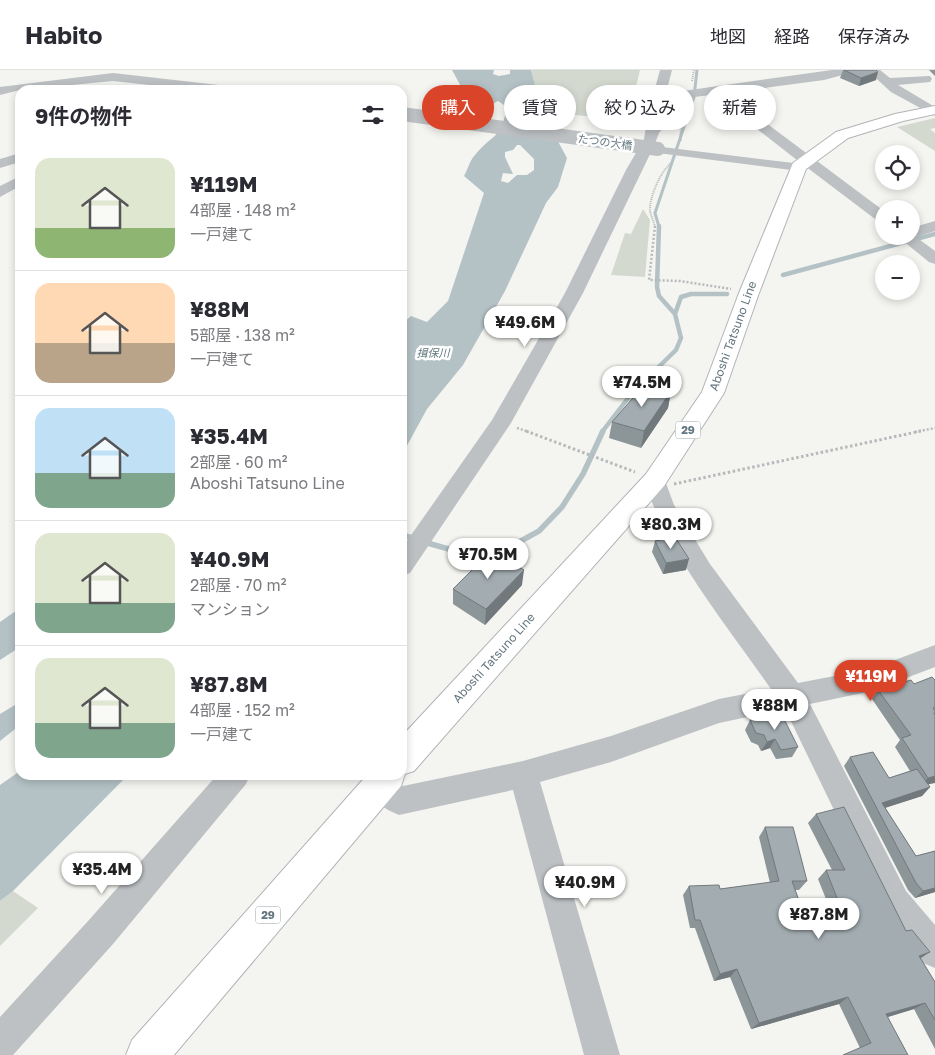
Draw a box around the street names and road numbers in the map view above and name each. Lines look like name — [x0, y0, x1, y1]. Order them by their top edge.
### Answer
street label: たつの大橋 — [577, 131, 633, 152]
street label: Aboshi Tatsuno Line — [706, 279, 759, 393]
road number: 29 — [676, 422, 700, 438]
street label: Aboshi Tatsuno Line — [449, 610, 538, 706]
road number: 29 — [256, 906, 280, 924]

